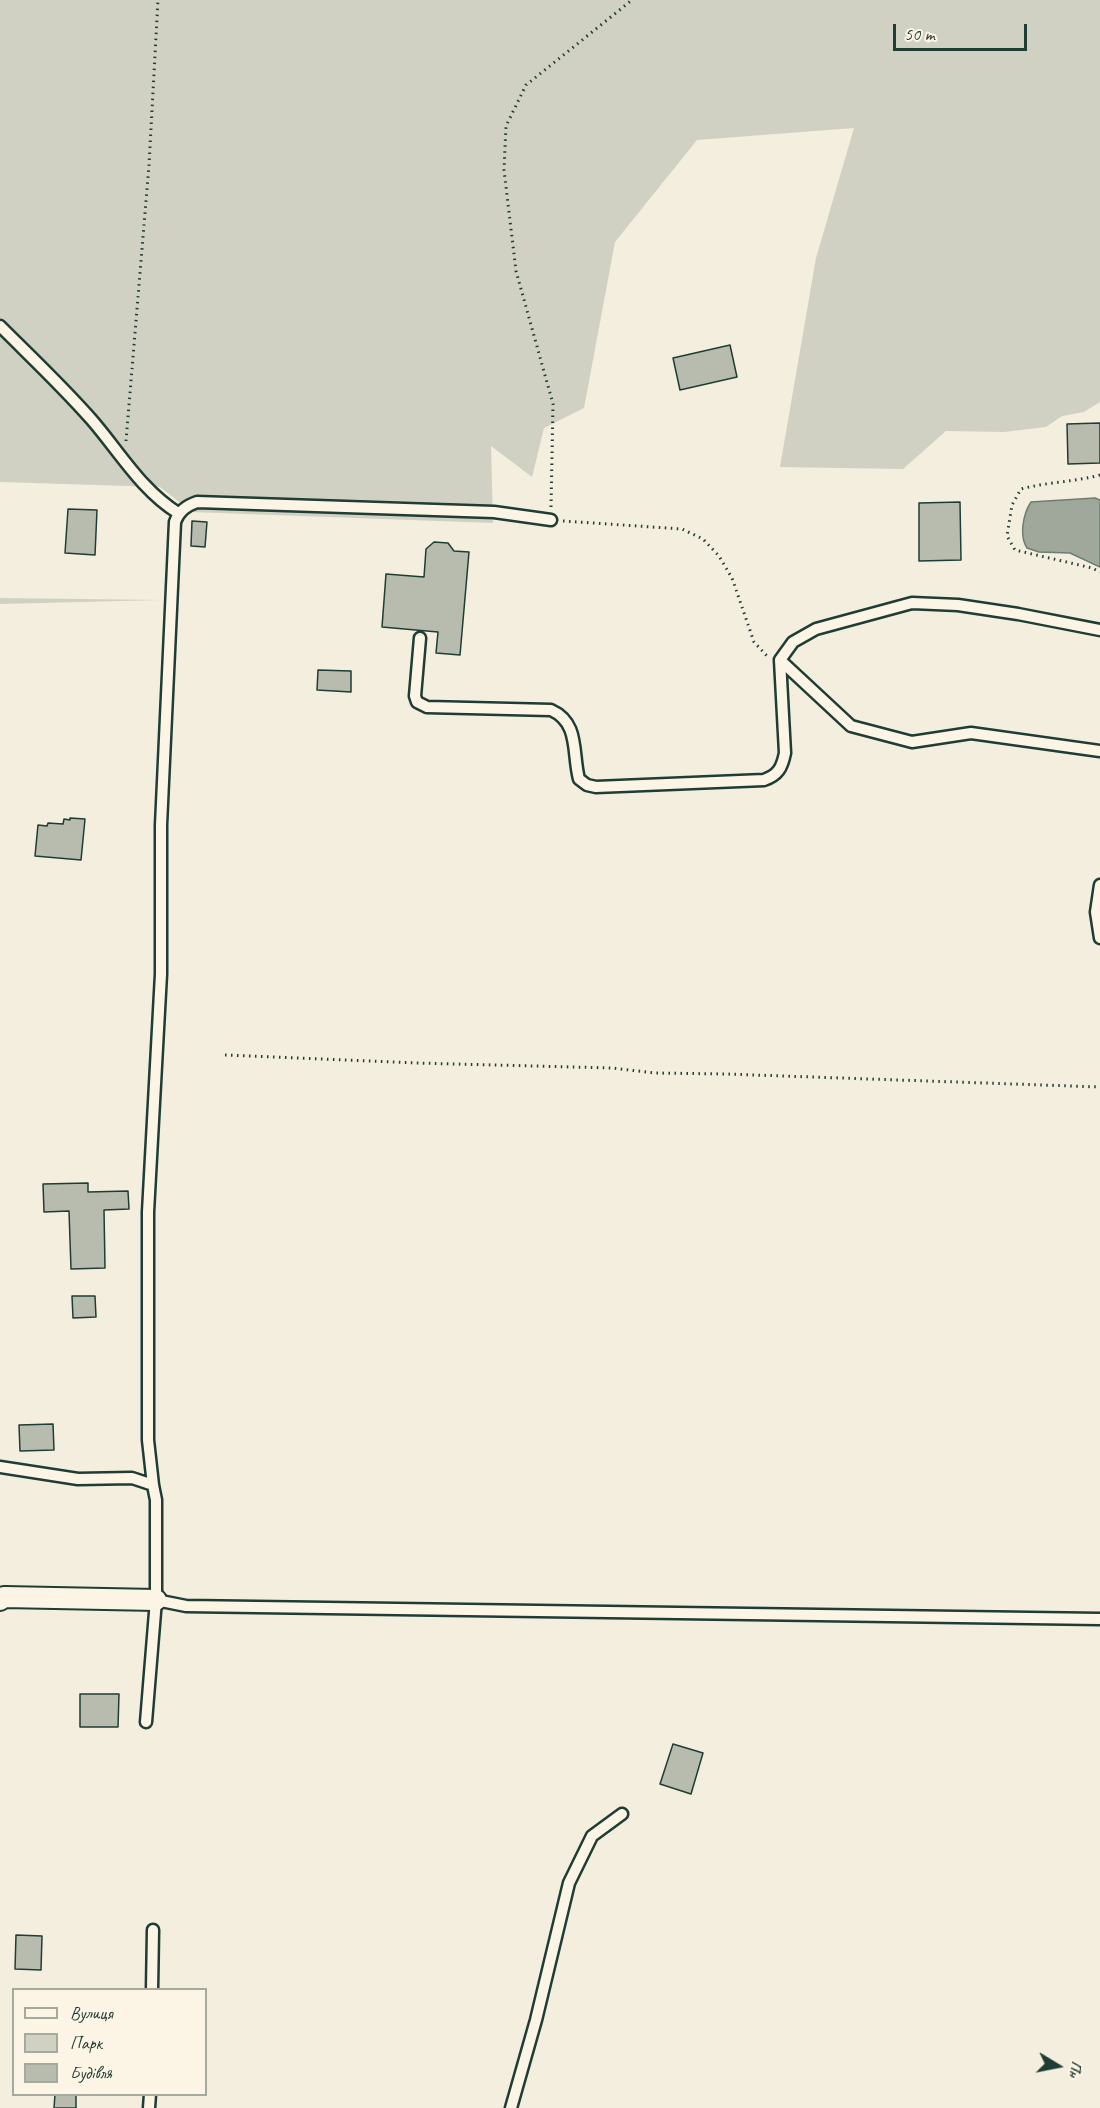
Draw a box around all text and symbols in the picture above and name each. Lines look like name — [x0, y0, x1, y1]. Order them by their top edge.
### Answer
scale bar — [896, 12, 1030, 50]
text: 50 m — [904, 23, 935, 45]
legend — [12, 1988, 207, 2096]
text: Вулиця — [70, 2002, 113, 2024]
text: Парк — [70, 2032, 102, 2054]
north arrow — [1028, 2036, 1088, 2096]
text: Пн — [1064, 2059, 1087, 2079]
text: Будівля — [70, 2062, 112, 2084]

